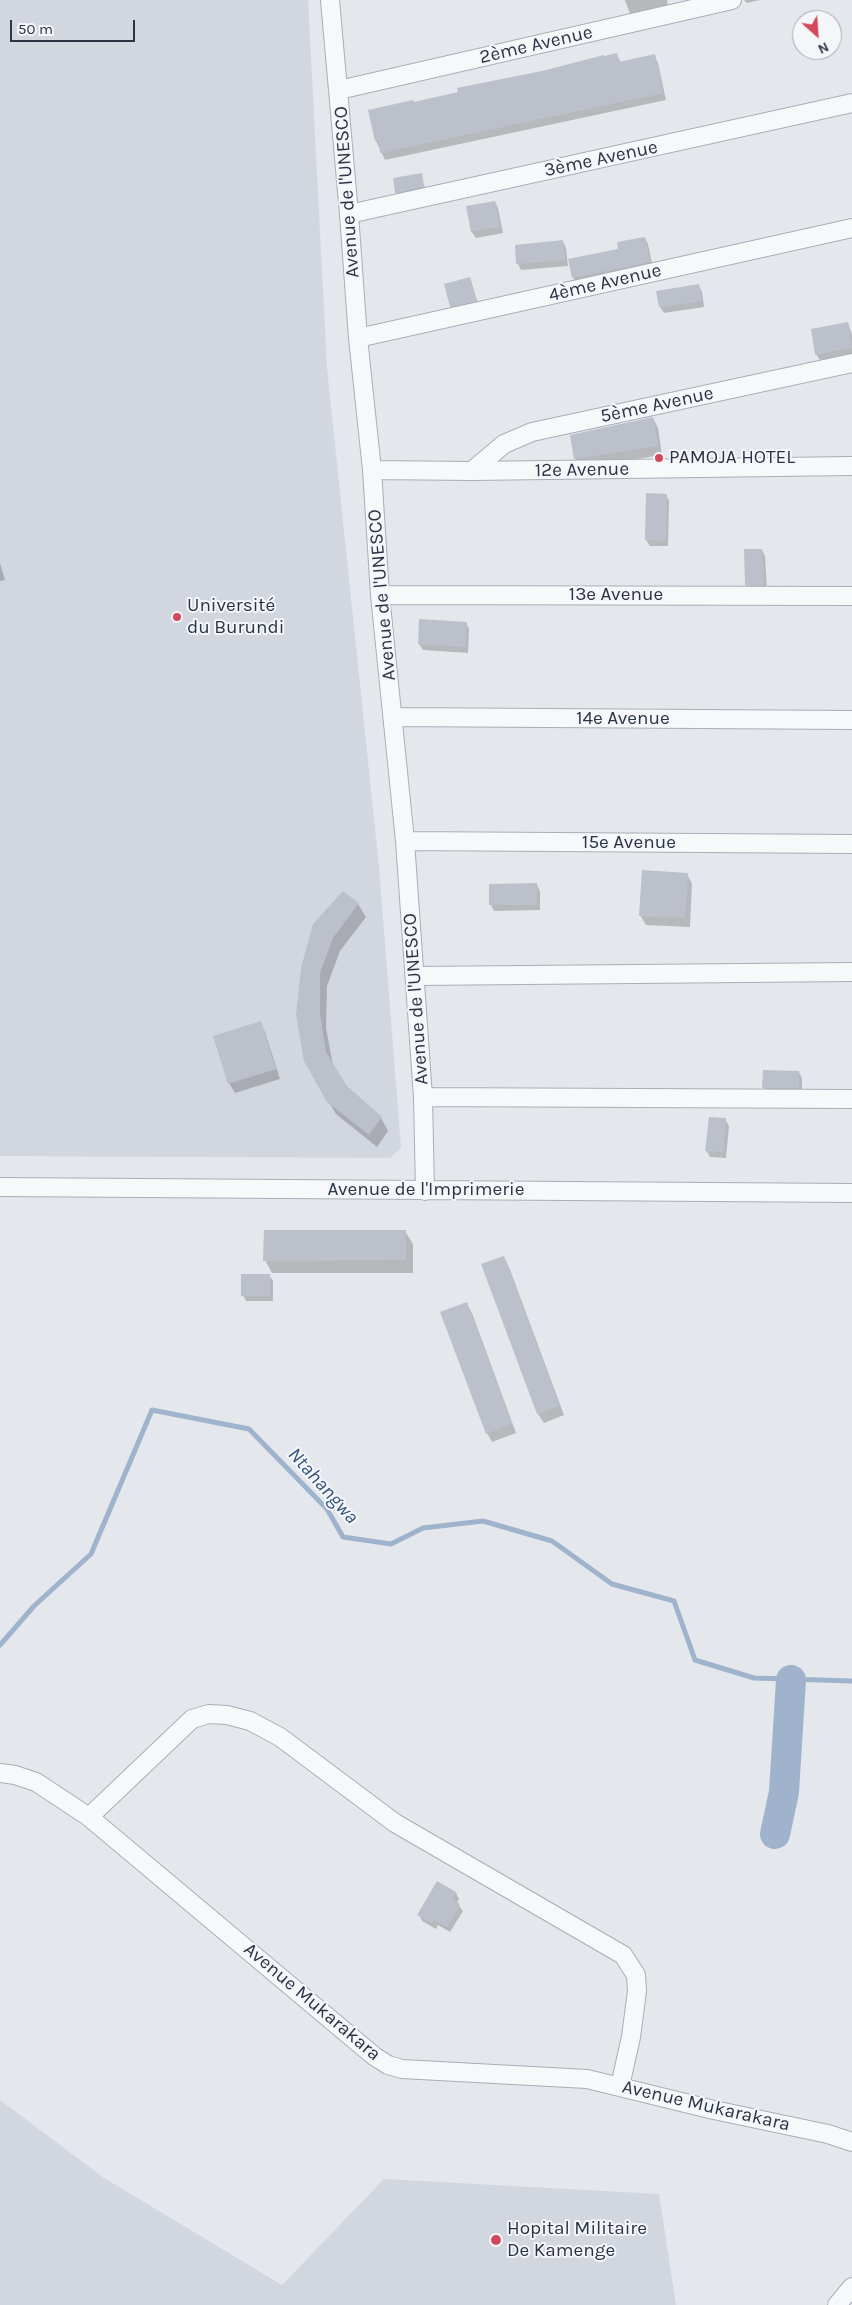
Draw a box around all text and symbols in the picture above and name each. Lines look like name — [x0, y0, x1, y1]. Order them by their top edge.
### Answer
scale bar — [12, 10, 138, 42]
north arrow — [792, 10, 842, 60]
text: 50 m — [18, 20, 53, 38]
street label: 2ème Avenue — [477, 21, 595, 69]
text: N — [815, 38, 832, 58]
street label: Avenue de l'UNESCO — [330, 105, 364, 279]
street label: 3ème Avenue — [542, 136, 660, 182]
street label: 4ème Avenue — [546, 259, 664, 307]
street label: 5ème Avenue — [598, 382, 716, 428]
place label: PAMOJA HOTEL — [669, 447, 795, 469]
marker: PAMOJA HOTEL — [653, 452, 665, 464]
street label: 12e Avenue — [535, 458, 629, 482]
street label: Avenue de l'UNESCO — [363, 508, 401, 682]
street label: 13e Avenue — [569, 584, 663, 606]
place label: Université du Burundi — [187, 595, 284, 639]
marker: Université du Burundi — [171, 611, 183, 623]
street label: 14e Avenue — [576, 708, 670, 730]
street label: 15e Avenue — [582, 832, 676, 854]
street label: Avenue de l'UNESCO — [399, 912, 433, 1086]
street label: Avenue de l'Imprimerie — [327, 1179, 525, 1201]
water label: Ntahangwa — [283, 1443, 363, 1529]
street label: Avenue Mukarakara — [239, 1938, 385, 2066]
street label: Avenue Mukarakara — [620, 2076, 792, 2136]
place label: Hopital Militaire De Kamenge — [507, 2218, 647, 2262]
marker: Hopital Militaire De Kamenge — [489, 2233, 503, 2247]

